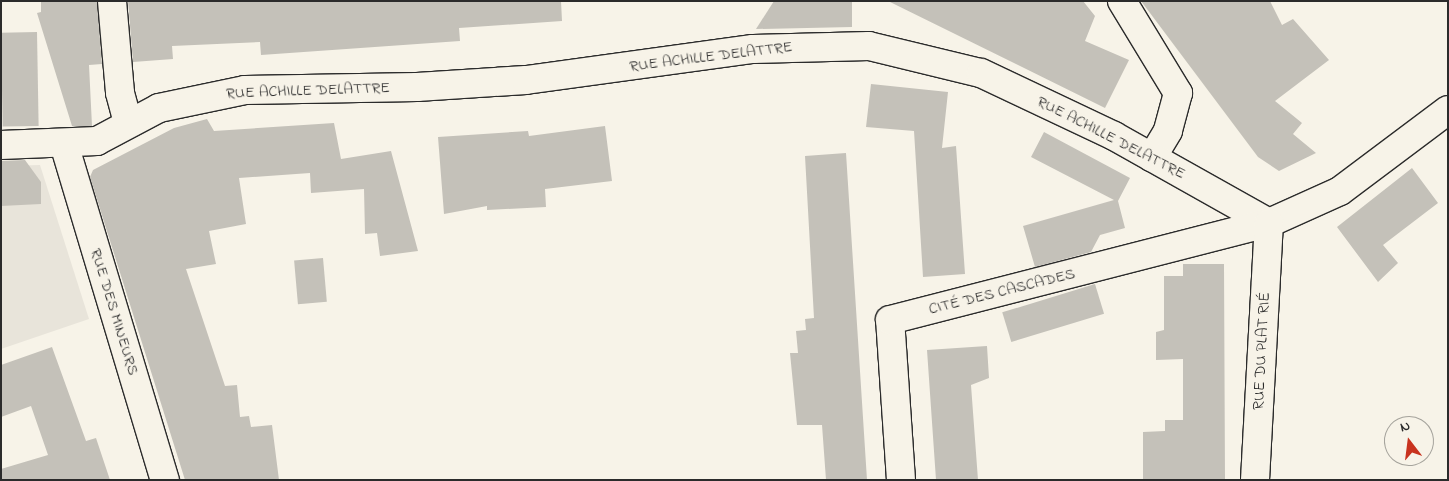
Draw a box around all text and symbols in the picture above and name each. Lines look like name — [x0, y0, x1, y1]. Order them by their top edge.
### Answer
street label: RUE ACHILLE DELATTRE — [628, 37, 794, 77]
street label: RUE ACHILLE DELATTRE — [226, 79, 390, 103]
street label: RUE ACHILLE DELATTRE — [1034, 92, 1188, 184]
street label: RUE DES MINEURS — [86, 246, 142, 378]
street label: CITÉ DES CASCADES — [927, 264, 1077, 320]
street label: RUE DU PLAT RIÉ — [1249, 292, 1275, 410]
north arrow — [1384, 416, 1434, 466]
text: N — [1398, 416, 1413, 438]

